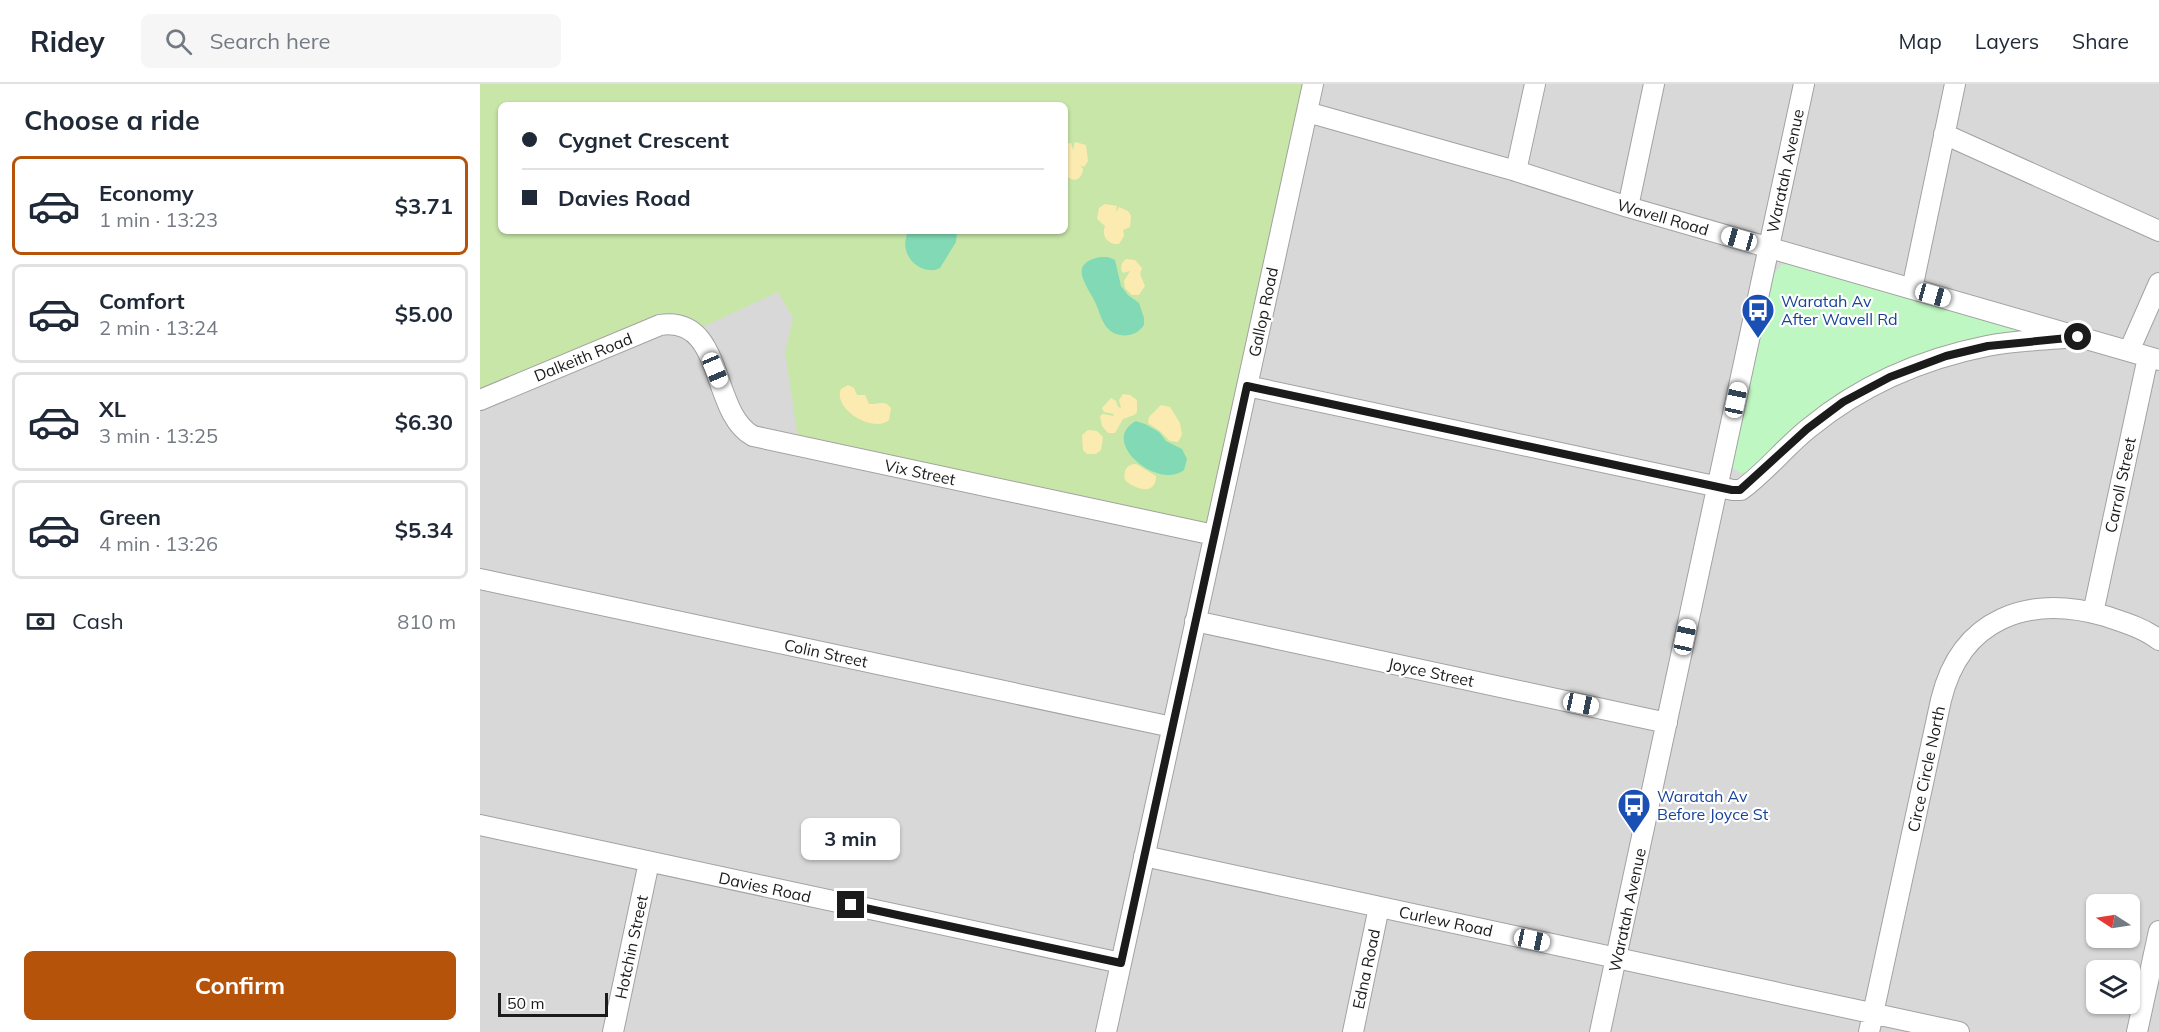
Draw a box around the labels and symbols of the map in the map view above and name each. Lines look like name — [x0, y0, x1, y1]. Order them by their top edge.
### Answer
street label: Waratah Avenue — [1762, 107, 1808, 235]
street label: Wavell Road — [1615, 194, 1711, 240]
car — [1719, 225, 1759, 253]
street label: Gallop Road — [1244, 265, 1282, 359]
car — [1913, 281, 1953, 309]
place label: Waratah Av After Wavell Rd — [1781, 291, 1898, 329]
bus stop icon: Waratah Av After Wavell Rd — [1740, 292, 1776, 339]
route start — [2064, 323, 2091, 350]
street label: Dalkeith Road — [531, 328, 635, 386]
car — [700, 350, 730, 390]
car — [1723, 381, 1749, 419]
street label: Carroll Street — [2100, 435, 2140, 535]
street label: Vix Street — [883, 455, 958, 489]
car — [1672, 618, 1698, 656]
street label: Colin Street — [782, 634, 870, 672]
street label: Joyce Street — [1386, 653, 1476, 691]
car — [1562, 691, 1600, 717]
street label: Circe Circle North — [1903, 704, 1949, 834]
place label: Waratah Av Before Joyce St — [1657, 786, 1769, 824]
bus stop icon: Waratah Av Before Joyce St — [1616, 787, 1652, 834]
callout: 3 min — [802, 818, 901, 860]
street label: Waratah Avenue — [1604, 846, 1650, 974]
street label: Davies Road — [717, 867, 813, 907]
route end — [837, 891, 864, 918]
street label: Hotchin Street — [610, 893, 652, 1001]
north arrow — [2086, 894, 2140, 948]
street label: Curlew Road — [1397, 901, 1495, 941]
street label: Edna Road — [1348, 927, 1384, 1011]
car — [1513, 927, 1551, 953]
scale bar — [498, 990, 608, 1018]

